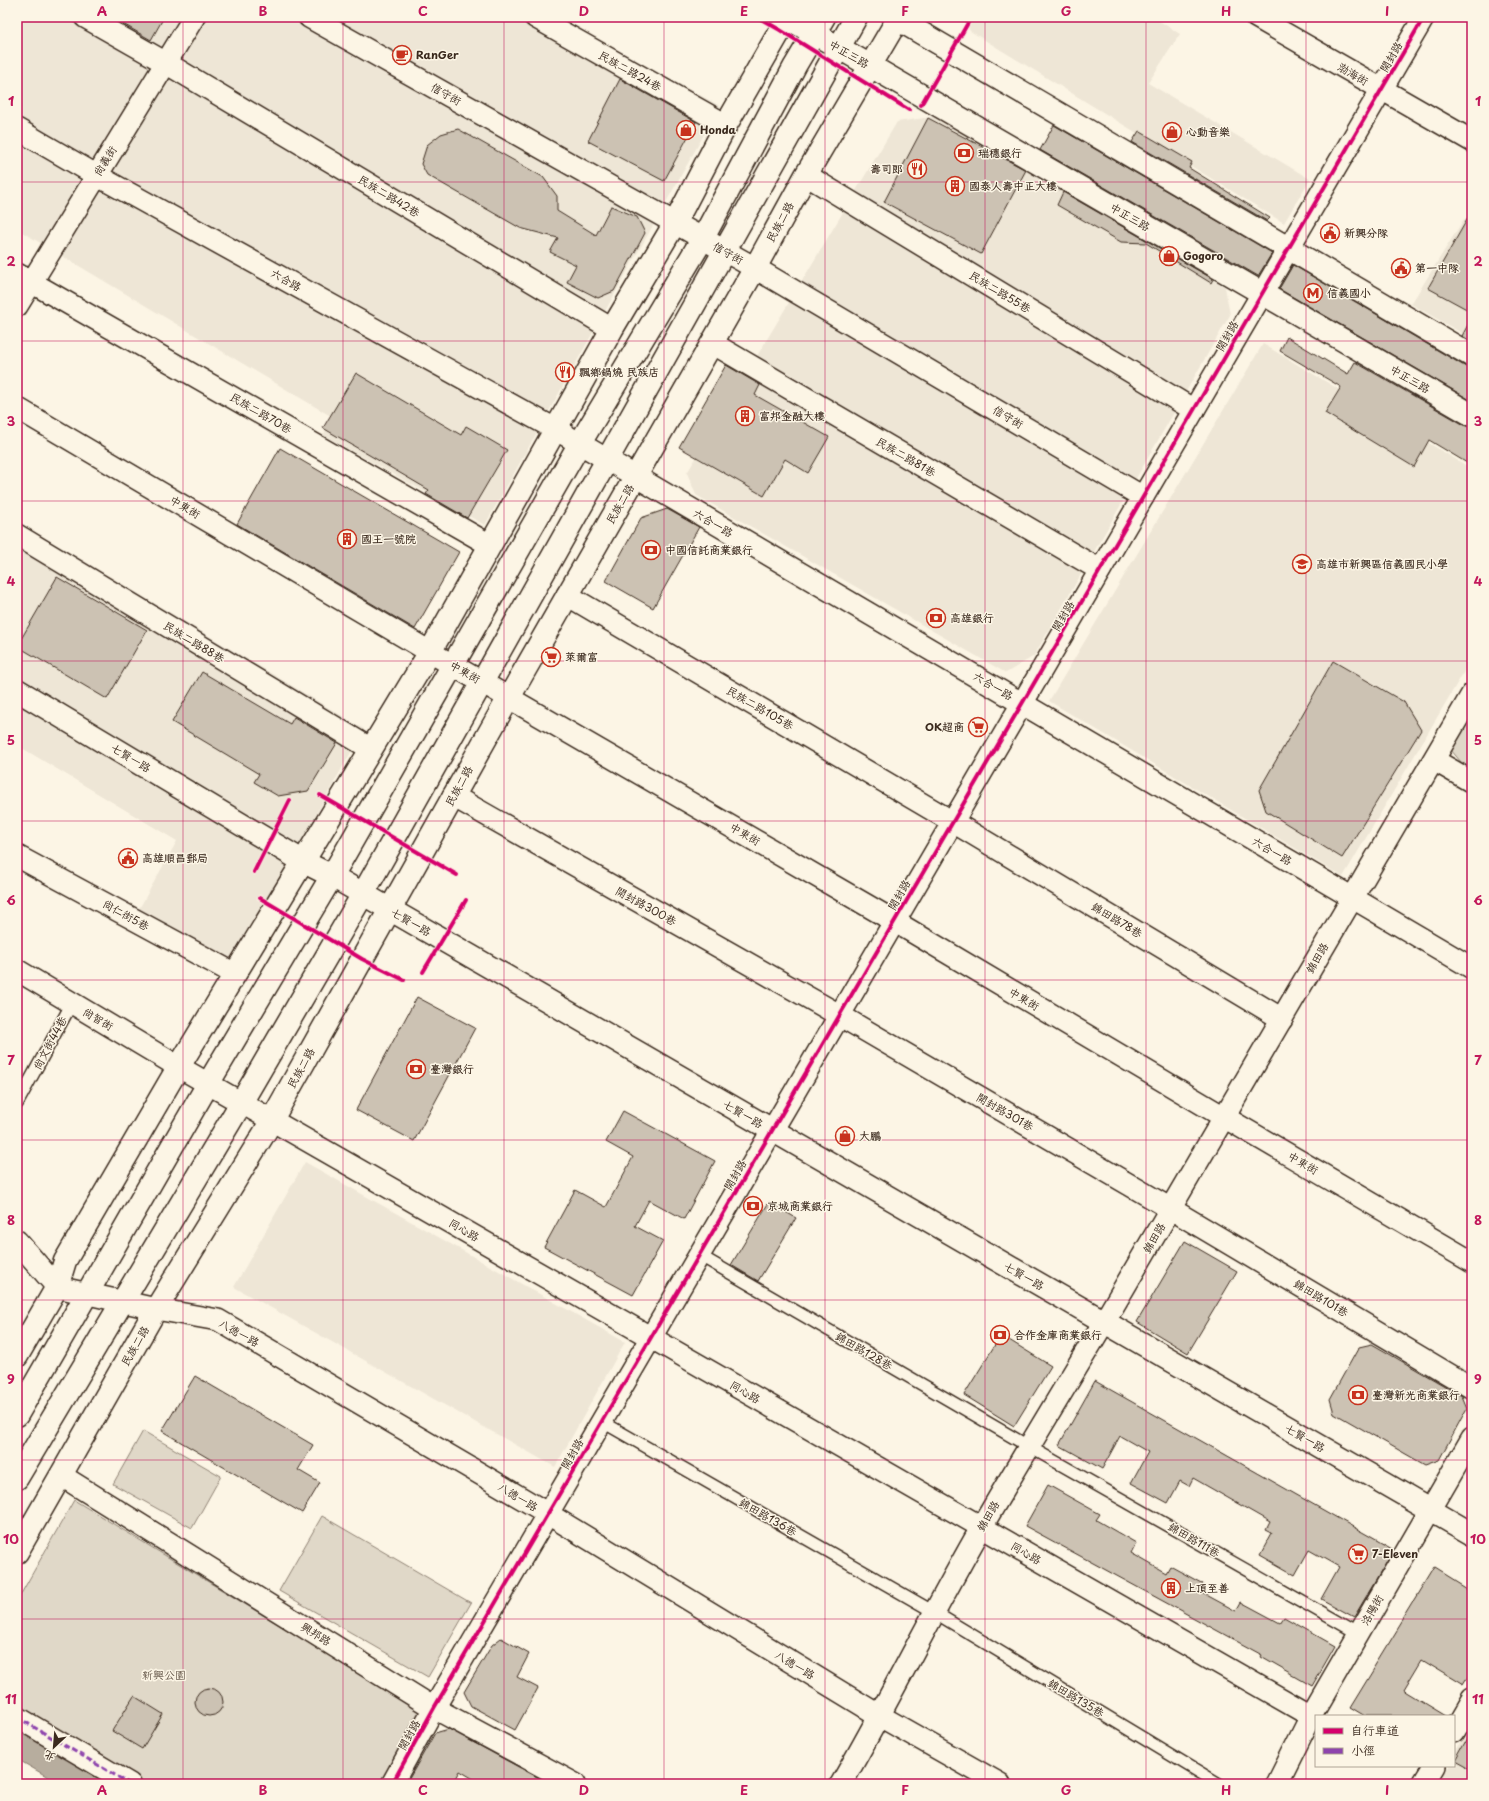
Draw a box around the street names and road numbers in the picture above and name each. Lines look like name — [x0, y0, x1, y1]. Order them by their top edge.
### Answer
street label: 中正三路 — [826, 35, 873, 72]
street label: 開封路 — [1375, 38, 1406, 75]
street label: 民族二路24巷 — [596, 46, 665, 95]
street label: 渤海街 — [1335, 58, 1373, 90]
street label: 信守街 — [428, 78, 466, 109]
street label: 尚義街 — [89, 141, 121, 179]
street label: 民族二路42巷 — [355, 170, 423, 221]
street label: 民族二路 — [761, 198, 798, 245]
street label: 中正三路 — [1107, 198, 1154, 235]
street label: 信守街 — [710, 237, 748, 268]
street label: 六合路 — [268, 264, 305, 295]
street label: 民族二路55巷 — [966, 266, 1034, 317]
street label: 開封路 — [1211, 317, 1242, 354]
street label: 中正三路 — [1387, 360, 1434, 397]
street label: 民族二路70巷 — [227, 388, 295, 437]
street label: 信守街 — [990, 401, 1028, 433]
street label: 民族二路81巷 — [873, 433, 939, 481]
street label: 民族二路 — [601, 480, 638, 527]
street label: 中東街 — [167, 491, 205, 523]
street label: 六合一路 — [690, 504, 737, 541]
street label: 開封路 — [1047, 597, 1078, 634]
street label: 民族二路88巷 — [160, 617, 228, 667]
street label: 中東街 — [447, 656, 485, 687]
street label: 六合一路 — [970, 667, 1017, 704]
street label: 民族二路105巷 — [724, 681, 797, 734]
street label: 七賢一路 — [108, 739, 154, 776]
street label: 民族二路 — [440, 762, 477, 809]
street label: 中東街 — [727, 818, 765, 850]
street label: 六合一路 — [1249, 832, 1296, 869]
street label: 開封路 — [883, 876, 914, 913]
street label: 開封路300巷 — [613, 882, 680, 929]
street label: 尚仁街5巷 — [100, 895, 153, 934]
street label: 錦田路78巷 — [1089, 898, 1146, 941]
street label: 七賢一路 — [388, 903, 435, 940]
street label: 錦田路 — [1301, 939, 1332, 976]
street label: 中東街 — [1006, 983, 1044, 1015]
street label: 尚智街 — [80, 1003, 118, 1035]
street label: 尚文街44巷 — [28, 1013, 71, 1073]
street label: 民族二路 — [282, 1044, 319, 1091]
street label: 開封路301巷 — [974, 1088, 1037, 1135]
street label: 七賢一路 — [720, 1095, 767, 1132]
street label: 中東街 — [1285, 1147, 1323, 1179]
street label: 開封路 — [719, 1156, 750, 1193]
street label: 同心路 — [446, 1214, 483, 1245]
street label: 錦田路 — [1138, 1219, 1169, 1256]
street label: 七賢一路 — [1001, 1257, 1048, 1294]
street label: 錦田路101巷 — [1291, 1275, 1352, 1321]
street label: 八德一路 — [216, 1314, 263, 1351]
street label: 民族二路 — [116, 1322, 153, 1369]
street label: 錦田路128巷 — [832, 1327, 896, 1374]
street label: 同心路 — [727, 1376, 764, 1407]
street label: 七賢一路 — [1282, 1419, 1329, 1456]
street label: 開封路 — [556, 1435, 587, 1472]
street label: 八德一路 — [495, 1478, 541, 1515]
street label: 錦田路136巷 — [736, 1493, 800, 1540]
street label: 錦田路 — [972, 1497, 1003, 1534]
street label: 錦田路111巷 — [1165, 1518, 1223, 1561]
street label: 同心路 — [1008, 1537, 1045, 1568]
street label: 洛陽街 — [1356, 1590, 1388, 1628]
street label: 興邦路 — [298, 1618, 335, 1650]
street label: 八德一路 — [772, 1646, 818, 1683]
street label: 錦田路135巷 — [1045, 1674, 1108, 1721]
street label: 開封路 — [393, 1716, 424, 1753]

